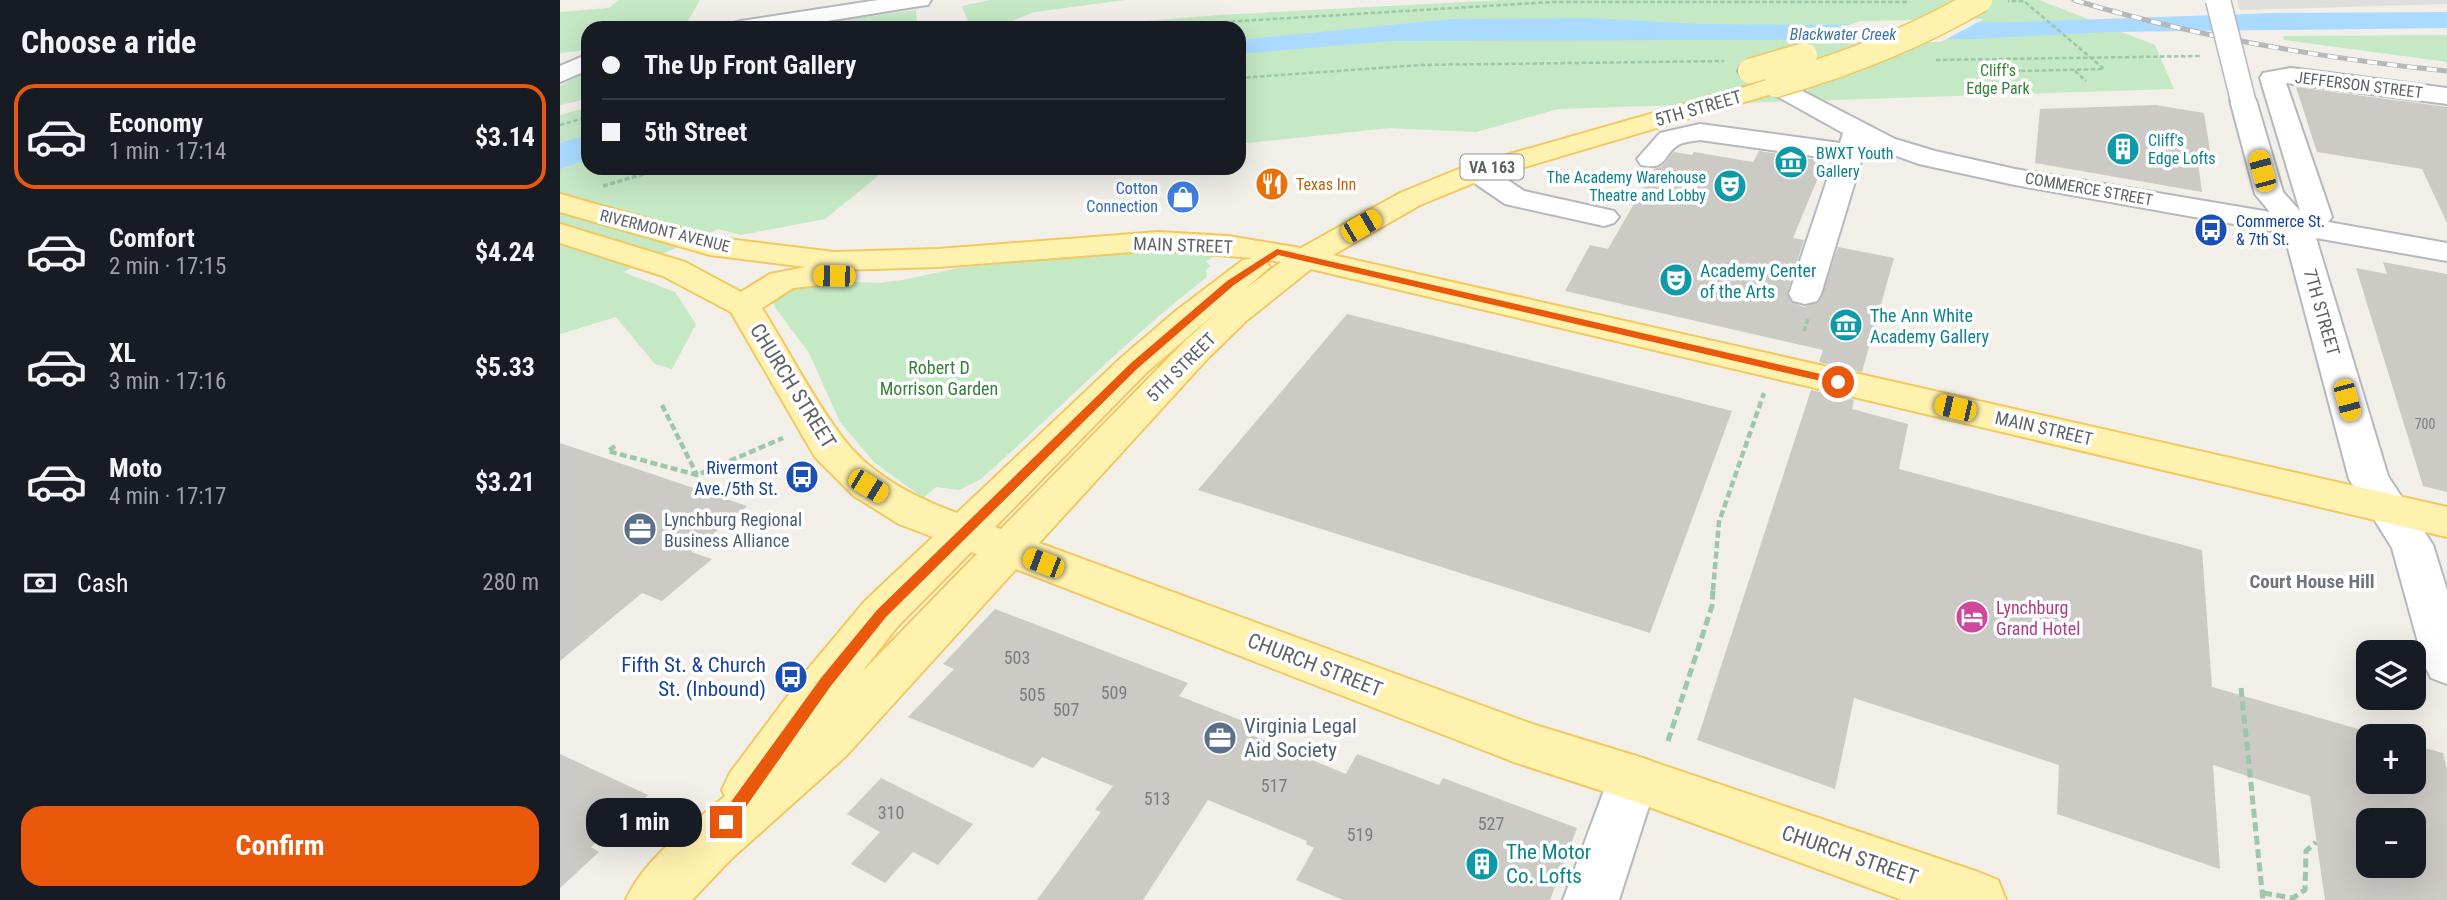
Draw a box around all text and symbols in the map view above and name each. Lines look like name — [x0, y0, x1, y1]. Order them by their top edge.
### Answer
text: Choose a ride — [21, 23, 196, 61]
water label: Blackwater Creek — [1790, 25, 1897, 44]
text: The Up Front Gallery — [644, 50, 856, 80]
park label: Cliff's Edge Park — [1966, 61, 2030, 98]
street label: JEFFERSON STREET — [2294, 68, 2424, 102]
street label: 5TH STREET — [1652, 86, 1744, 130]
icon: car — [25, 105, 88, 168]
text: Economy — [109, 108, 203, 138]
text: 5th Street — [644, 117, 747, 147]
text: $3.14 — [475, 122, 535, 152]
building icon: Cliff's Edge Lofts — [2104, 130, 2142, 168]
place label: Cliff's Edge Lofts — [2148, 131, 2216, 168]
text: 1 min · 17:14 — [109, 138, 226, 165]
museum icon: BWXT Youth Gallery — [1772, 143, 1810, 181]
place label: BWXT Youth Gallery — [1816, 144, 1894, 181]
car — [2247, 148, 2278, 194]
road number: VA 163 — [1460, 154, 1524, 180]
restaurant icon: Texas Inn — [1253, 165, 1291, 203]
theatre icon: The Academy Warehouse Theatre and Lobby — [1711, 167, 1749, 205]
place label: The Academy Warehouse Theatre and Lobby — [1547, 168, 1706, 205]
street label: COMMERCE STREET — [2024, 168, 2154, 210]
place label: Texas Inn — [1296, 175, 1356, 194]
shop icon: Cotton Connection — [1164, 178, 1202, 216]
place label: Cotton Connection — [1086, 179, 1158, 216]
street label: RIVERMONT AVENUE — [598, 206, 732, 256]
car — [1338, 206, 1385, 246]
bus stop icon: Commerce St. & 7th St. — [2192, 211, 2230, 249]
place label: Commerce St. & 7th St. — [2236, 212, 2325, 249]
icon: car — [25, 220, 88, 283]
text: Comfort — [109, 223, 195, 253]
street label: MAIN STREET — [1133, 233, 1233, 257]
text: $4.24 — [475, 237, 535, 267]
text: 2 min · 17:15 — [109, 253, 226, 280]
place label: Academy Center of the Arts — [1700, 260, 1817, 302]
theatre icon: Academy Center of the Arts — [1657, 261, 1695, 299]
car — [813, 265, 856, 287]
street label: 7TH STREET — [2300, 266, 2344, 358]
place label: The Ann White Academy Gallery — [1870, 305, 1989, 347]
museum icon: The Ann White Academy Gallery — [1827, 306, 1865, 344]
street label: CHURCH STREET — [745, 319, 841, 453]
street label: 5TH STREET — [1142, 328, 1220, 406]
icon: car — [25, 335, 88, 398]
text: XL — [109, 338, 136, 368]
text: $5.33 — [475, 352, 535, 382]
park label: Robert D Morrison Garden — [880, 357, 998, 399]
route start — [1822, 366, 1854, 398]
text: 3 min · 17:16 — [109, 368, 226, 395]
car — [2332, 377, 2363, 423]
car — [1933, 393, 1978, 423]
street label: MAIN STREET — [1993, 407, 2095, 449]
house number: 700 — [2415, 416, 2435, 432]
icon: car — [25, 450, 88, 513]
text: Moto — [109, 453, 162, 483]
place label: Rivermont Ave./5th St. — [694, 457, 778, 499]
bus stop icon: Rivermont Ave./5th St. — [783, 458, 821, 496]
car — [845, 466, 892, 506]
text: $3.21 — [475, 467, 535, 497]
text: 4 min · 17:17 — [109, 483, 226, 510]
place label: Lynchburg Regional Business Alliance — [664, 509, 802, 551]
office icon: Lynchburg Regional Business Alliance — [621, 510, 659, 548]
car — [1020, 546, 1067, 580]
icon: cash — [21, 564, 59, 602]
text: Cash — [77, 568, 129, 598]
text: 280 m — [482, 569, 539, 596]
district label: Court House Hill — [2249, 570, 2375, 593]
place label: Lynchburg Grand Hotel — [1996, 597, 2080, 639]
hotel icon: Lynchburg Grand Hotel — [1953, 598, 1991, 636]
street label: CHURCH STREET — [1244, 628, 1386, 702]
map controls — [2356, 640, 2426, 878]
button: layers — [2356, 640, 2426, 710]
house number: 503 — [1004, 647, 1030, 668]
place label: Fifth St. & Church St. (Inbound) — [621, 653, 766, 701]
bus stop icon: Fifth St. & Church St. (Inbound) — [772, 658, 810, 696]
house number: 509 — [1101, 682, 1127, 703]
house number: 505 — [1019, 684, 1045, 705]
house number: 507 — [1053, 699, 1079, 720]
place label: Virginia Legal Aid Society — [1244, 714, 1357, 762]
office icon: Virginia Legal Aid Society — [1201, 719, 1239, 757]
button: + — [2356, 724, 2426, 794]
house number: 517 — [1261, 775, 1287, 796]
house number: 513 — [1144, 788, 1170, 809]
callout: 1 min — [586, 798, 702, 846]
house number: 310 — [878, 802, 904, 823]
button: Confirm — [21, 806, 539, 886]
route end — [710, 806, 742, 838]
button: − — [2356, 808, 2426, 878]
text: 1 min — [618, 809, 670, 836]
house number: 527 — [1478, 813, 1504, 834]
street label: CHURCH STREET — [1779, 820, 1921, 890]
house number: 519 — [1347, 824, 1373, 845]
place label: The Motor Co. Lofts — [1506, 840, 1591, 888]
building icon: The Motor Co. Lofts — [1463, 845, 1501, 883]

